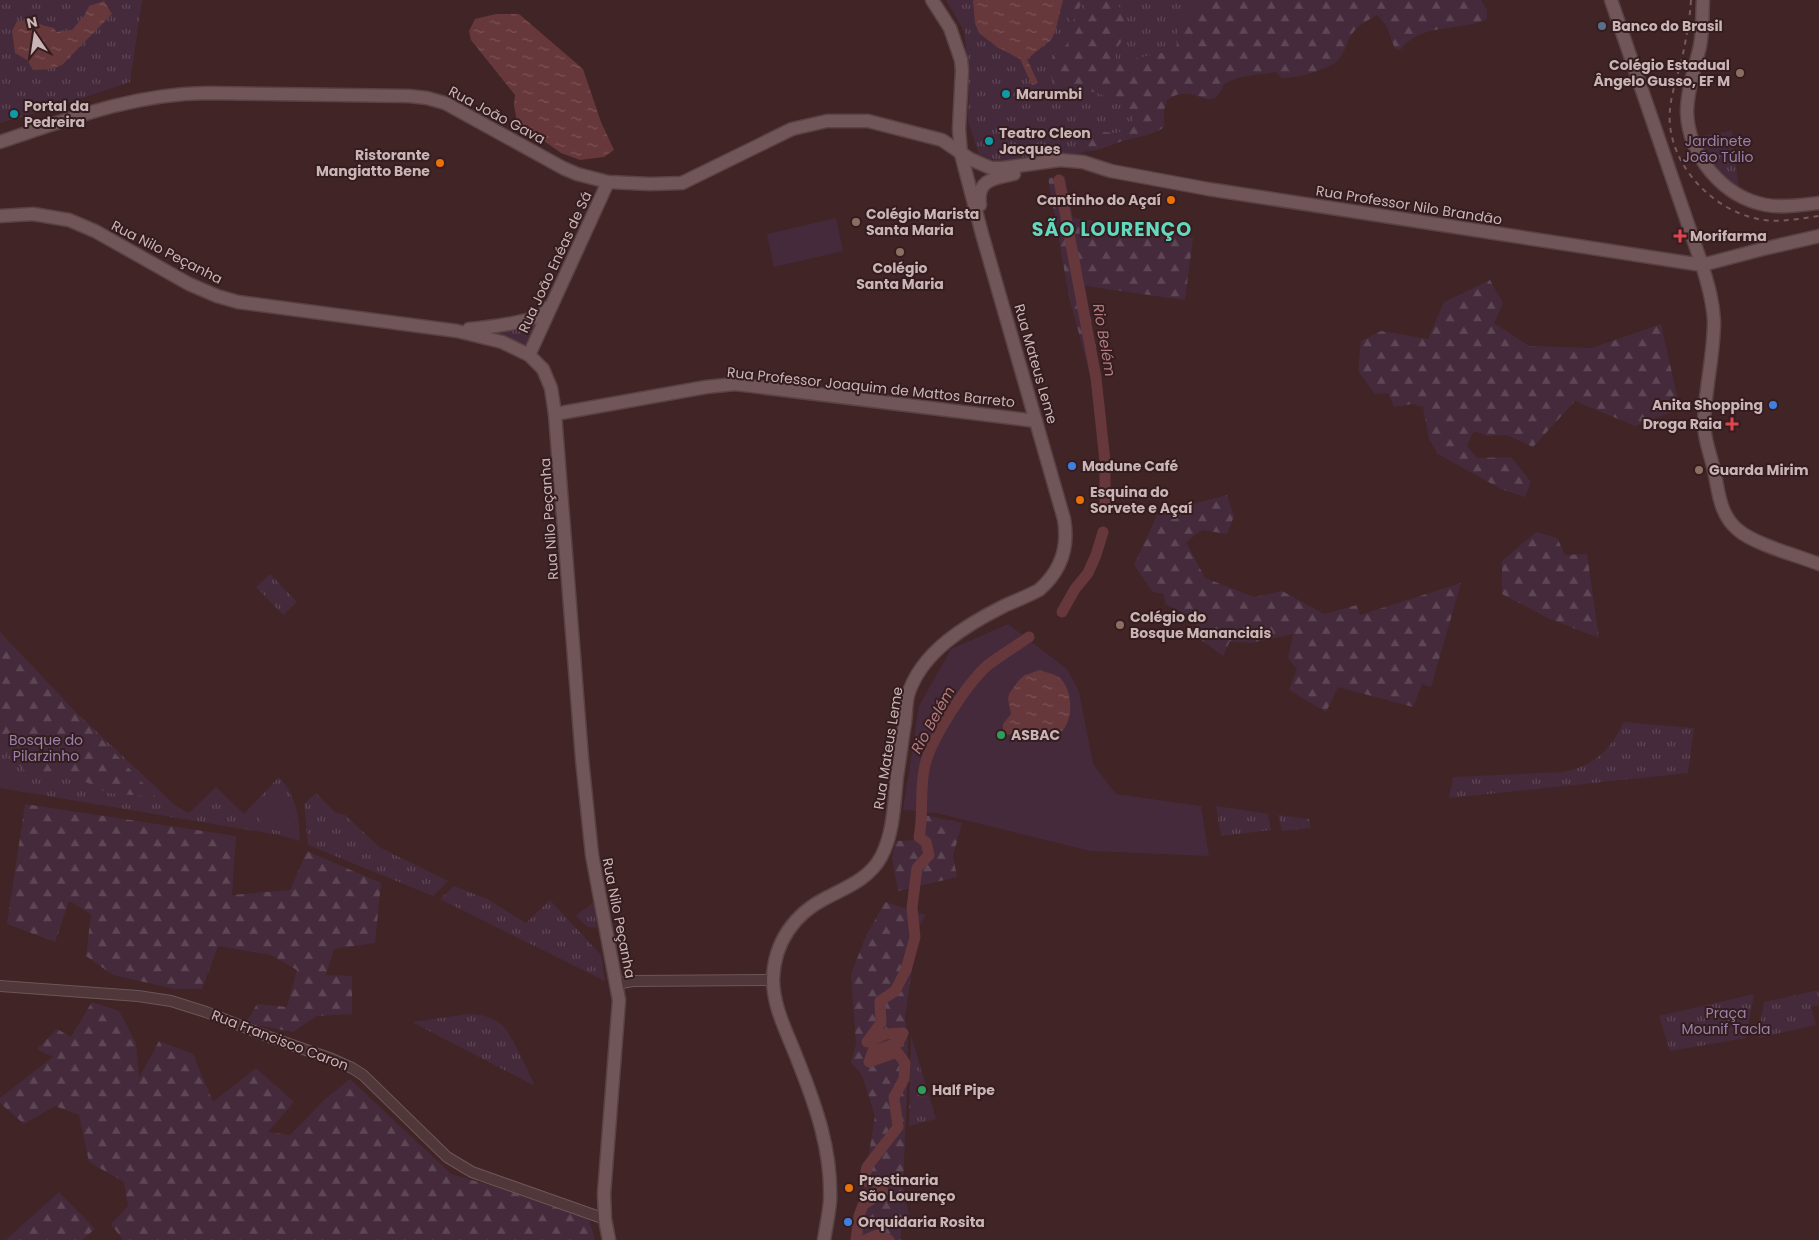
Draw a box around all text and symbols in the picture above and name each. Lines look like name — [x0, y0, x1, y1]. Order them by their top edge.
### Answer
north arrow — [10, 10, 60, 60]
text: N — [25, 11, 39, 33]
place label: Banco do Brasil — [1612, 16, 1723, 36]
marker: Banco do Brasil — [1596, 20, 1608, 32]
place label: Colégio Estadual Ângelo Gusso, EF M — [1593, 55, 1730, 91]
marker: Colégio Estadual Ângelo Gusso, EF M — [1734, 67, 1746, 79]
street label: Rua João Gava — [445, 81, 549, 149]
place label: Marumbi — [1016, 84, 1082, 104]
marker: Marumbi — [1000, 88, 1012, 100]
place label: Portal da Pedreira — [24, 96, 89, 132]
marker: Portal da Pedreira — [8, 108, 20, 120]
place label: Teatro Cleon Jacques — [999, 123, 1091, 159]
park label: Jardinete João Túlio — [1683, 131, 1753, 167]
marker: Teatro Cleon Jacques — [983, 135, 995, 147]
place label: Ristorante Mangiatto Bene — [316, 145, 430, 181]
marker: Ristorante Mangiatto Bene — [434, 157, 446, 169]
street label: Rua Professor Nilo Brandão — [1314, 180, 1504, 230]
street label: Rua João Enéas de Sá — [513, 188, 597, 336]
place label: Cantinho do Açaí — [1037, 190, 1161, 210]
marker: Cantinho do Açaí — [1165, 194, 1177, 206]
place label: Colégio Marista Santa Maria — [866, 204, 979, 240]
street label: Rua Nilo Peçanha — [108, 215, 226, 289]
marker: Colégio Marista Santa Maria — [850, 216, 862, 228]
district label: SÃO LOURENÇO — [1032, 216, 1192, 243]
place label: Morifarma — [1690, 226, 1767, 246]
marker: Morifarma — [1674, 230, 1686, 242]
marker: Colégio Santa Maria — [894, 246, 906, 258]
place label: Colégio Santa Maria — [856, 258, 944, 294]
street label: Rua Mateus Leme — [1009, 302, 1063, 427]
water label: Rio Belém — [1088, 302, 1121, 378]
street label: Rua Professor Joaquim de Mattos Barreto — [726, 362, 1016, 412]
place label: Anita Shopping — [1652, 395, 1763, 415]
marker: Anita Shopping — [1767, 399, 1779, 411]
place label: Droga Raia — [1643, 414, 1722, 434]
marker: Droga Raia — [1726, 418, 1738, 430]
place label: Madune Café — [1082, 456, 1179, 476]
street label: Rua Nilo Peçanha — [535, 457, 563, 581]
marker: Madune Café — [1066, 460, 1078, 472]
place label: Guarda Mirim — [1709, 460, 1809, 480]
marker: Guarda Mirim — [1693, 464, 1705, 476]
place label: Esquina do Sorvete e Açaí — [1090, 482, 1193, 518]
marker: Esquina do Sorvete e Açaí — [1074, 494, 1086, 506]
place label: Colégio do Bosque Mananciais — [1130, 607, 1271, 643]
marker: Colégio do Bosque Mananciais — [1114, 619, 1126, 631]
water label: Rio Belém — [905, 682, 960, 757]
street label: Rua Mateus Leme — [868, 685, 908, 811]
place label: ASBAC — [1011, 725, 1060, 745]
marker: ASBAC — [995, 729, 1007, 741]
park label: Bosque do Pilarzinho — [9, 730, 83, 766]
street label: Rua Nilo Peçanha — [598, 856, 640, 980]
park label: Praça Mounif Tacla — [1681, 1003, 1771, 1039]
street label: Rua Francisco Caron — [209, 1005, 351, 1075]
place label: Half Pipe — [932, 1080, 995, 1100]
marker: Half Pipe — [916, 1084, 928, 1096]
place label: Prestinaria São Lourenço — [859, 1170, 956, 1206]
marker: Prestinaria São Lourenço — [843, 1182, 855, 1194]
place label: Orquidaria Rosita — [858, 1212, 985, 1232]
marker: Orquidaria Rosita — [842, 1216, 854, 1228]

